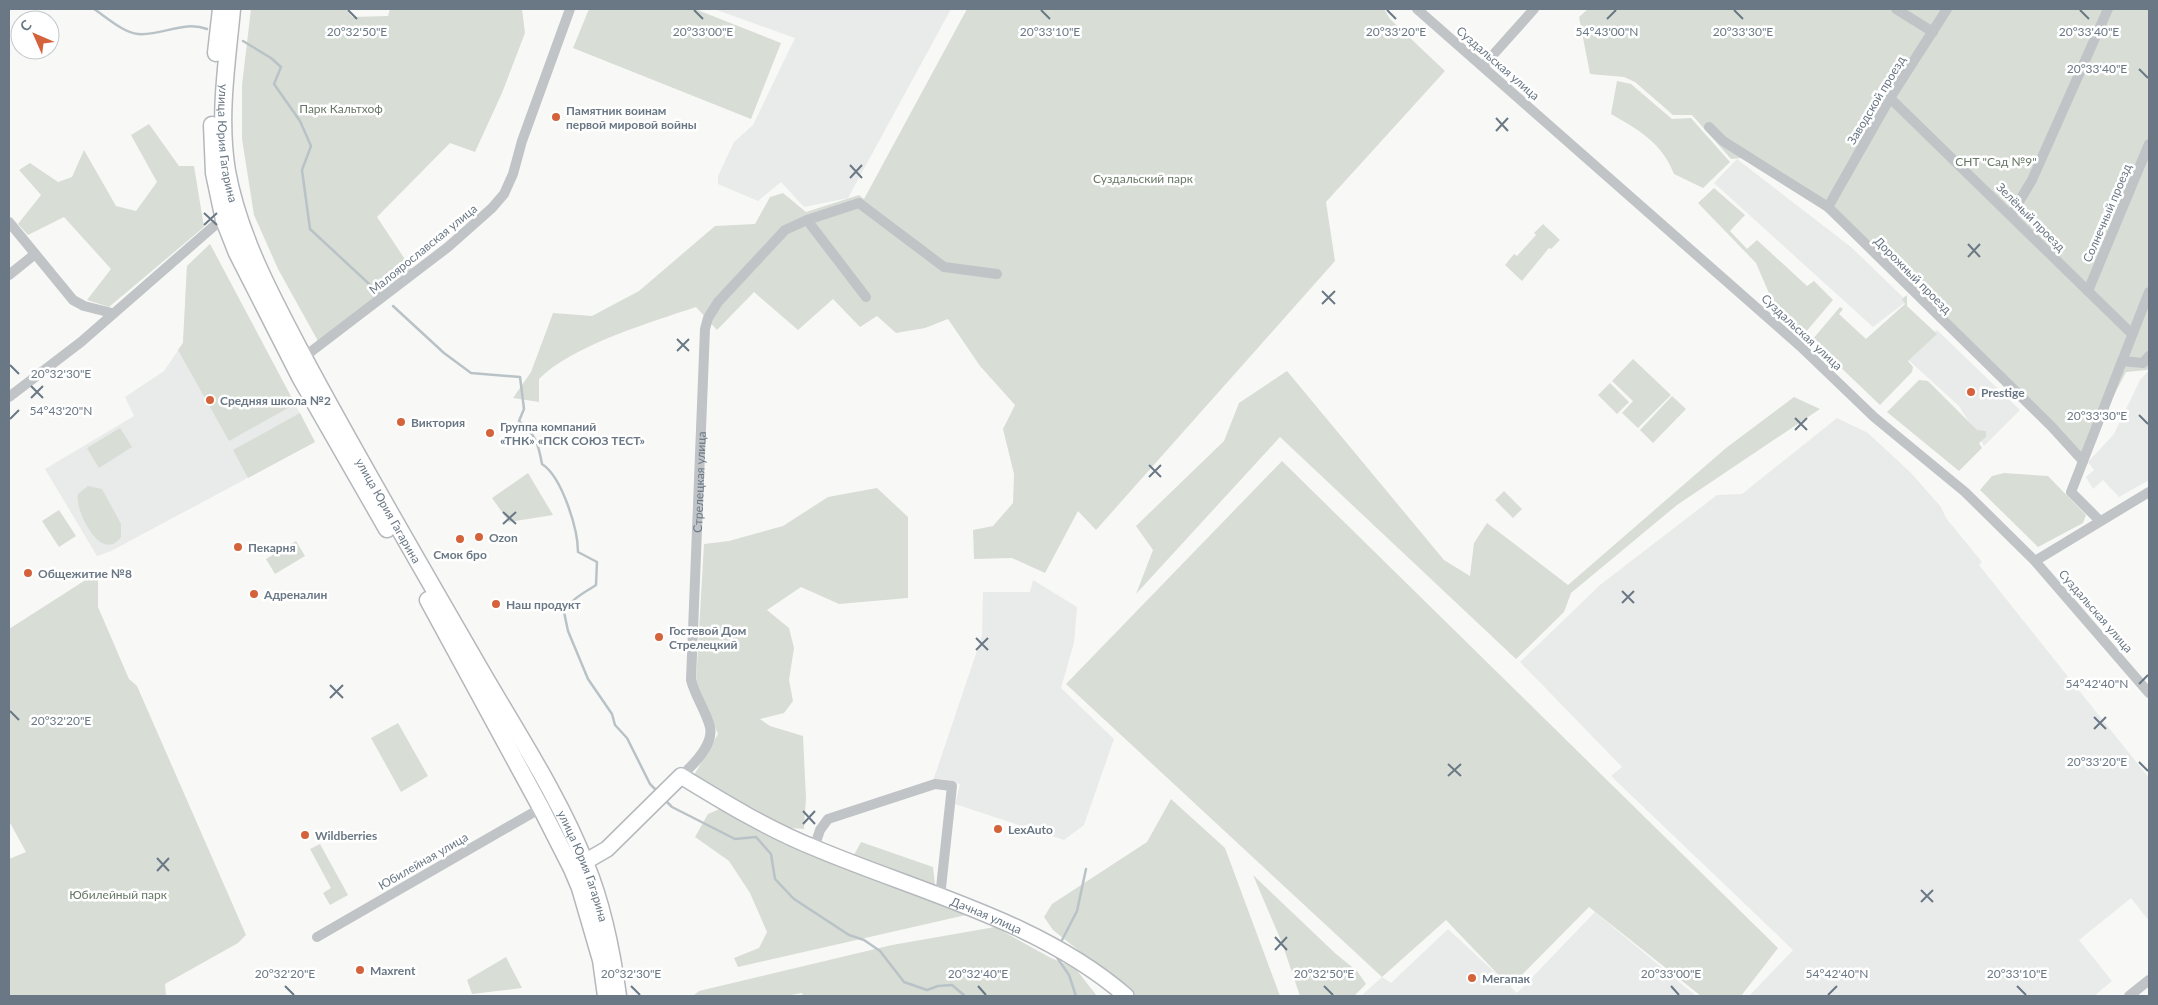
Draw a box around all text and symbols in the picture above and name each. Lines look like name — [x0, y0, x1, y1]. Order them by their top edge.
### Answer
north arrow — [10, 10, 60, 60]
text: С — [16, 16, 35, 35]
street label: Суздальская улица — [1453, 23, 1543, 103]
text: 20°32'50"E — [327, 24, 387, 39]
text: 20°33'00"E — [673, 24, 733, 39]
text: 20°33'10"E — [1020, 24, 1080, 39]
text: 20°33'20"E — [1366, 24, 1426, 39]
text: 54°43'00"N — [1576, 24, 1638, 39]
text: 20°33'30"E — [1713, 24, 1773, 39]
text: 20°33'40"E — [2059, 24, 2119, 39]
street label: Заводской проезд — [1844, 53, 1909, 147]
text: 20°33'40"E — [2067, 61, 2127, 76]
street label: улица Юрия Гагарина — [216, 84, 241, 204]
park label: Парк Кальтхоф — [299, 101, 383, 116]
place label: Памятник воинам первой мировой войны — [566, 103, 697, 132]
marker: Памятник воинам первой мировой войны — [550, 111, 562, 123]
park label: СНТ "Сад №9" — [1955, 154, 2037, 169]
street label: Солнечный проезд — [2079, 161, 2135, 265]
park label: Суздальский парк — [1093, 171, 1194, 186]
street label: Зелёный проезд — [1993, 179, 2069, 255]
street label: Малоярославская улица — [366, 201, 480, 297]
street label: Дорожный проезд — [1871, 233, 1955, 317]
street label: Суздальская улица — [1758, 291, 1846, 373]
text: 20°32'30"E — [31, 366, 91, 381]
place label: Prestige — [1981, 385, 2025, 400]
marker: Prestige — [1965, 386, 1977, 398]
place label: Средняя школа №2 — [220, 393, 331, 408]
marker: Средняя школа №2 — [204, 394, 216, 406]
text: 54°43'20"N — [30, 403, 92, 418]
text: 20°33'30"E — [2067, 408, 2127, 423]
place label: Виктория — [411, 415, 465, 430]
marker: Виктория — [395, 416, 407, 428]
place label: Группа компаний «ТНК» «ПСК СОЮЗ ТЕСТ» — [500, 419, 645, 448]
marker: Группа компаний «ТНК» «ПСК СОЮЗ ТЕСТ» — [484, 427, 496, 439]
street label: Стрелецкая улица — [689, 431, 708, 533]
street label: улица Юрия Гагарина — [353, 455, 425, 566]
place label: Ozon — [489, 530, 518, 545]
marker: Ozon — [473, 531, 485, 543]
marker: Смок бро — [454, 533, 466, 545]
place label: Пекарня — [248, 540, 296, 555]
marker: Пекарня — [232, 541, 244, 553]
place label: Смок бро — [433, 547, 487, 562]
place label: Общежитие №8 — [38, 566, 132, 581]
street label: Суздальская улица — [2056, 566, 2136, 656]
marker: Общежитие №8 — [22, 567, 34, 579]
place label: Адреналин — [263, 587, 327, 602]
marker: Адреналин — [248, 588, 260, 600]
place label: Наш продукт — [506, 597, 582, 612]
marker: Наш продукт — [490, 598, 502, 610]
place label: Гостевой Дом Стрелецкий — [669, 623, 746, 652]
marker: Гостевой Дом Стрелецкий — [653, 631, 665, 643]
text: 54°42'40"N — [2066, 676, 2128, 691]
text: 20°32'20"E — [31, 713, 91, 728]
text: 20°33'20"E — [2067, 754, 2127, 769]
street label: улица Юрия Гагарина — [555, 807, 612, 923]
place label: LexAuto — [1008, 822, 1053, 837]
marker: LexAuto — [992, 823, 1004, 835]
place label: Wildberries — [315, 828, 377, 843]
marker: Wildberries — [299, 829, 311, 841]
street label: Юбилейная улица — [375, 829, 471, 893]
park label: Юбилейный парк — [69, 887, 168, 902]
street label: Дачная улица — [949, 893, 1025, 937]
place label: Maxrent — [370, 963, 416, 978]
marker: Maxrent — [354, 964, 366, 976]
text: 20°32'20"E — [255, 966, 315, 981]
text: 20°32'30"E — [601, 966, 661, 981]
text: 20°32'40"E — [948, 966, 1008, 981]
text: 20°32'50"E — [1294, 966, 1354, 981]
text: 20°33'00"E — [1641, 966, 1701, 981]
text: 54°42'40"N — [1806, 966, 1868, 981]
text: 20°33'10"E — [1987, 966, 2047, 981]
place label: Мегапак — [1482, 971, 1531, 986]
marker: Мегапак — [1466, 972, 1478, 984]

